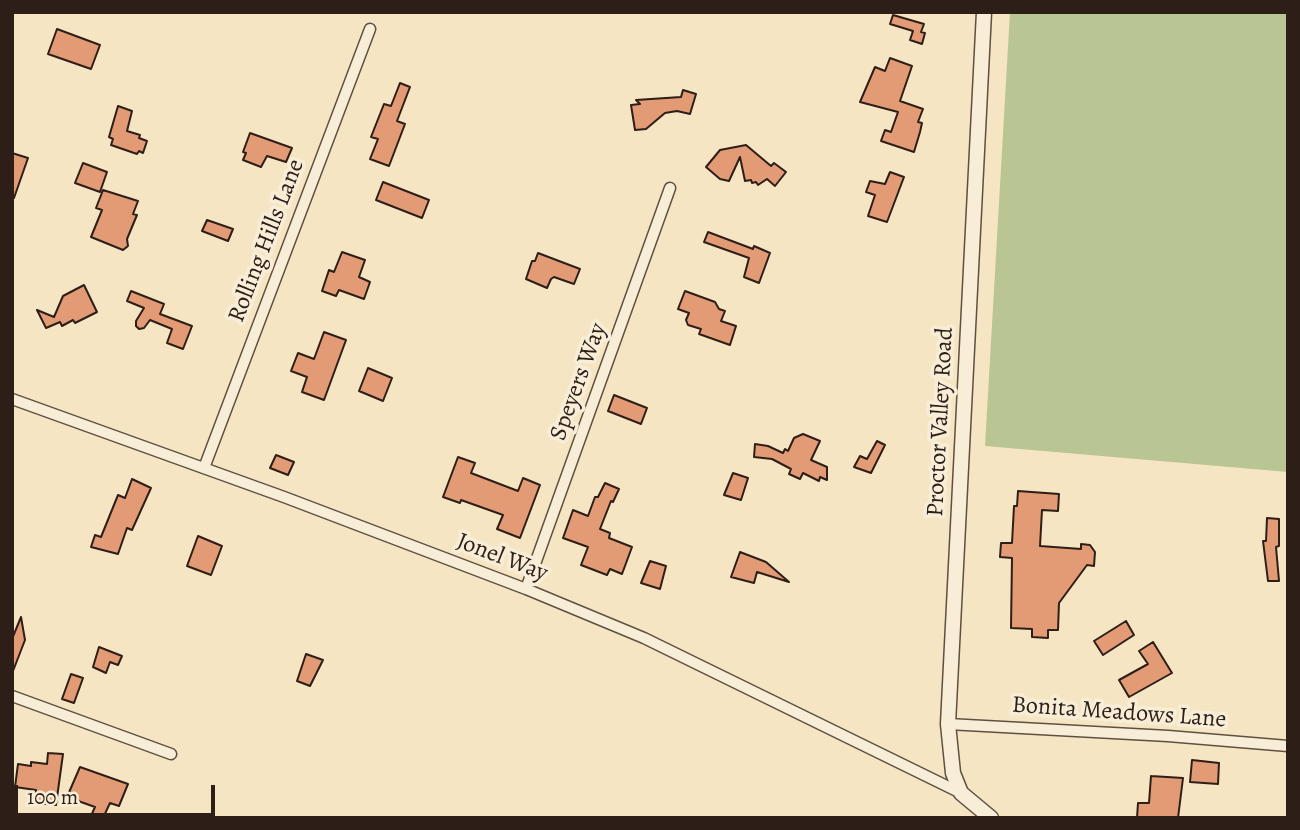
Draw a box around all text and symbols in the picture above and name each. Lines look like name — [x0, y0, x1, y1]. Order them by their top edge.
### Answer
street label: Rolling Hills Lane — [223, 155, 311, 327]
street label: Speyers Way — [544, 319, 614, 445]
street label: Proctor Valley Road — [922, 327, 960, 517]
street label: Jonel Way — [452, 527, 552, 589]
street label: Bonita Meadows Lane — [1011, 691, 1227, 735]
scale bar — [18, 770, 219, 814]
text: 100 m — [27, 783, 78, 811]

